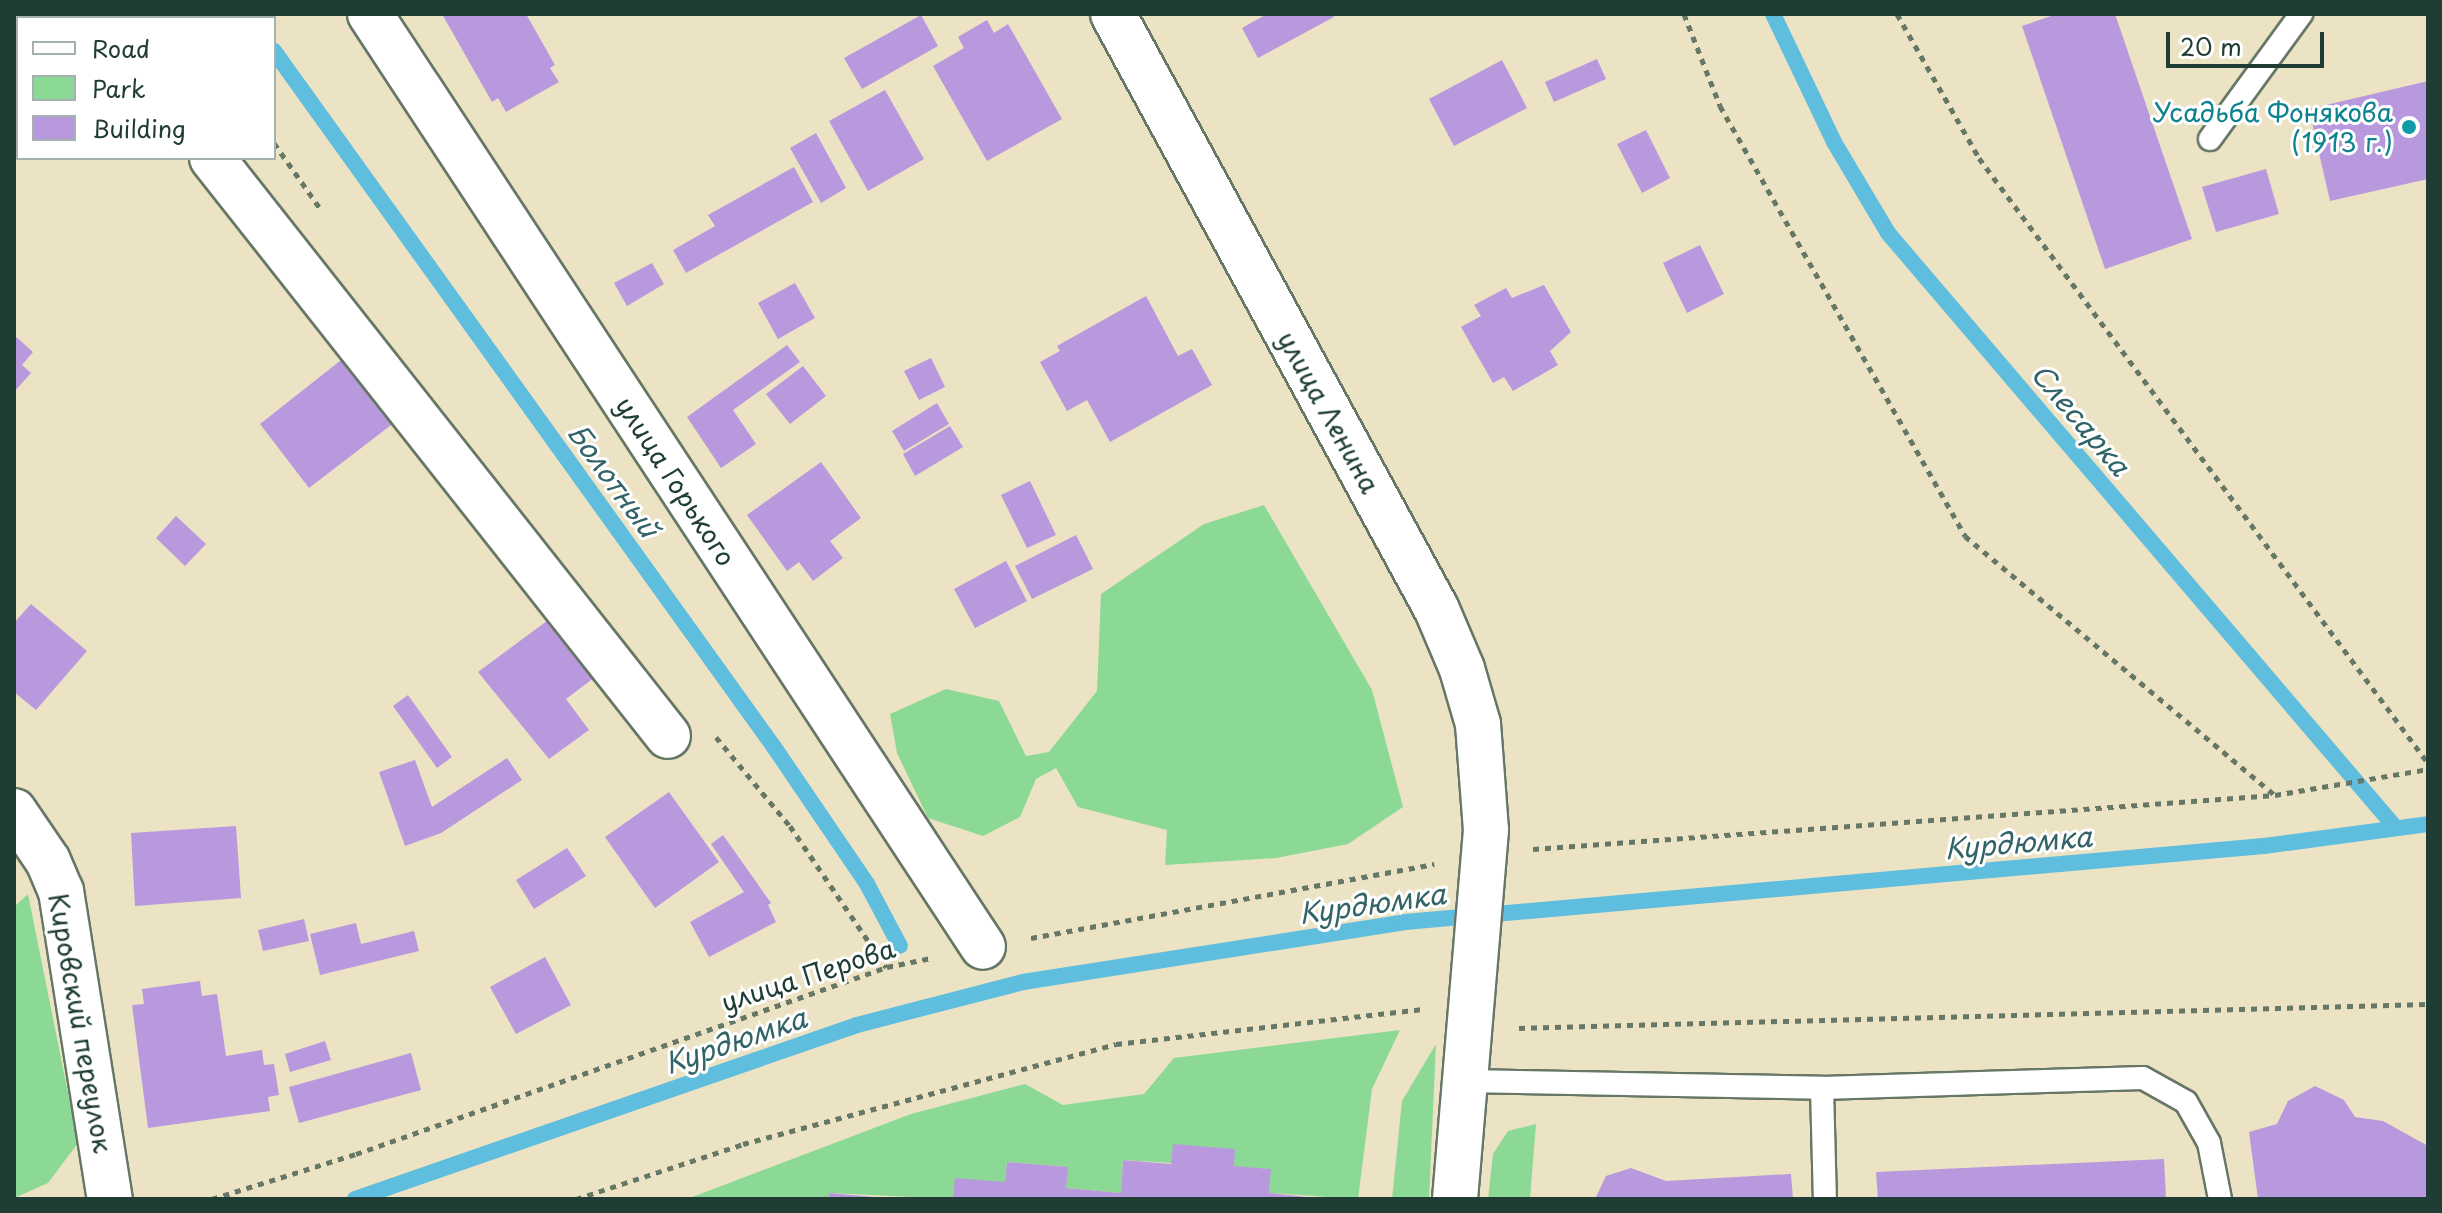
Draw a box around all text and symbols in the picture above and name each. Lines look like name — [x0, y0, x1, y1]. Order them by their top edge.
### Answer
legend — [16, 16, 276, 160]
scale bar — [2170, 16, 2328, 66]
text: 20 m — [2180, 28, 2242, 64]
text: Road — [92, 30, 150, 66]
text: Park — [92, 70, 146, 106]
place label: Усадьба Фонякова (1913 г.) — [2152, 96, 2393, 158]
text: Building — [92, 110, 186, 146]
marker: Усадьба Фонякова (1913 г.) — [2400, 118, 2418, 136]
street label: улица Ленина — [1271, 325, 1387, 499]
water label: Слесарка — [2025, 356, 2137, 482]
street label: улица Горького — [609, 390, 743, 572]
water label: Болотный — [561, 416, 667, 544]
water label: Курдюмка — [1943, 819, 2093, 865]
water label: Курдюмка — [1296, 876, 1448, 930]
street label: Кировский переулок — [43, 891, 119, 1155]
street label: улица Перова — [717, 932, 899, 1018]
water label: Курдюмка — [660, 1000, 810, 1080]

